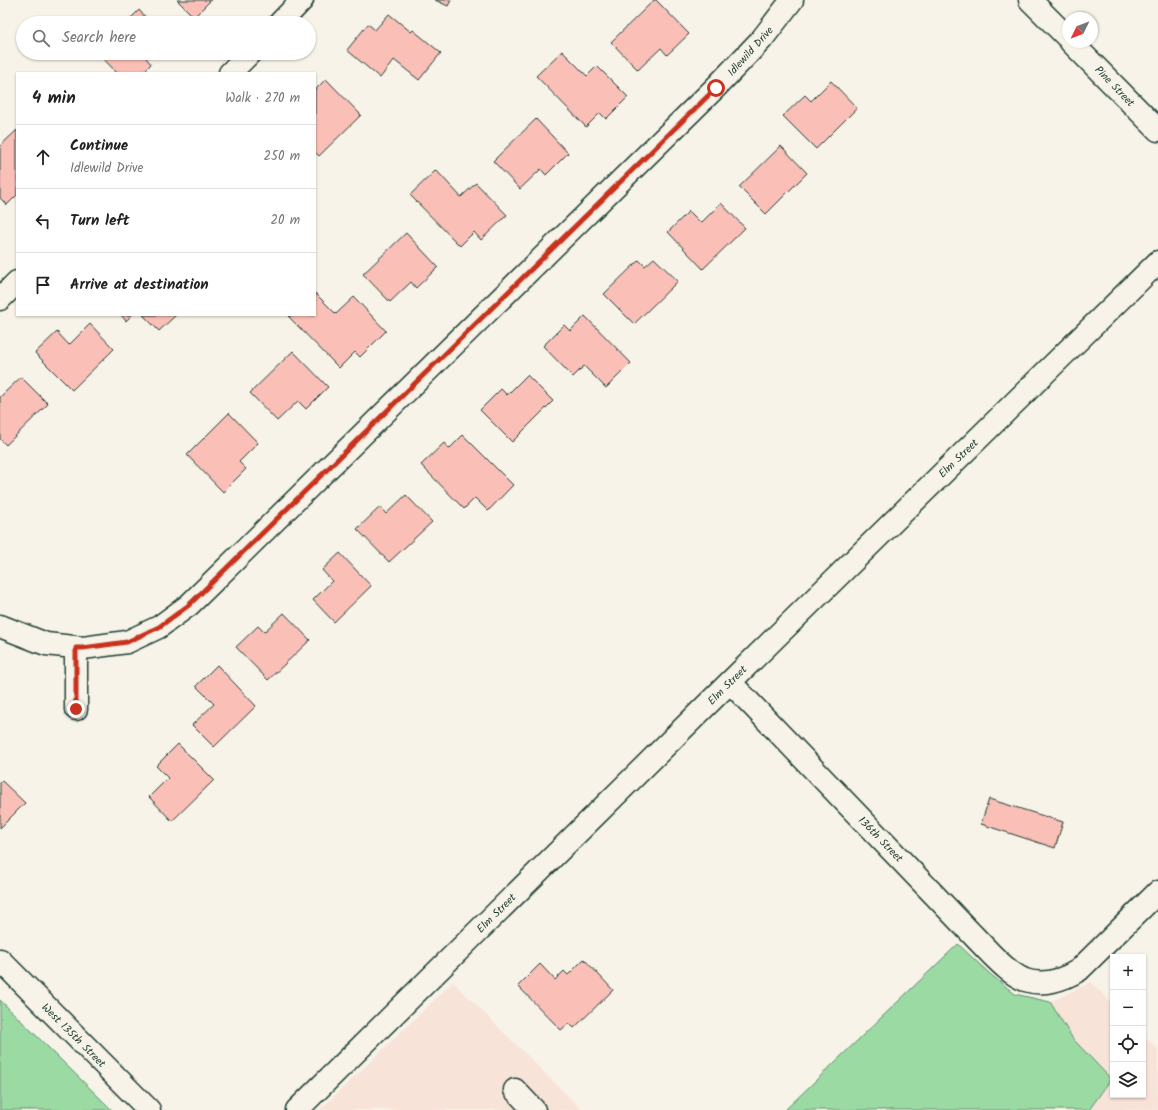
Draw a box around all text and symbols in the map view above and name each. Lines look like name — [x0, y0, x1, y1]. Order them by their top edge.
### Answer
north arrow — [1062, 12, 1098, 48]
search box — [16, 16, 316, 60]
street label: Idlewild Drive — [723, 23, 778, 81]
text: Search here — [62, 26, 136, 50]
icon: search — [30, 27, 52, 49]
street label: Pine Street — [1090, 62, 1139, 112]
route start — [707, 79, 725, 97]
text: 4 min — [32, 85, 76, 112]
text: Walk · 270 m — [225, 88, 300, 109]
text: Continue — [70, 134, 128, 158]
icon: ahead — [32, 146, 54, 168]
text: 250 m — [263, 146, 300, 167]
text: Idlewild Drive — [70, 158, 143, 179]
text: Turn left — [70, 209, 130, 233]
icon: left — [32, 210, 54, 232]
text: 20 m — [270, 210, 300, 231]
text: Arrive at destination — [70, 273, 209, 297]
icon: arrive — [32, 274, 54, 296]
street label: Elm Street — [934, 434, 984, 483]
street label: Elm Street — [704, 661, 752, 710]
route end — [67, 700, 85, 718]
street label: 136th Street — [854, 812, 908, 867]
street label: Elm Street — [473, 889, 521, 938]
map controls — [1110, 954, 1146, 1098]
button: + — [1110, 954, 1146, 990]
button: − — [1110, 990, 1146, 1026]
street label: West 135th Street — [37, 999, 110, 1073]
button: locate — [1110, 1026, 1146, 1062]
button: layers — [1110, 1062, 1146, 1098]

